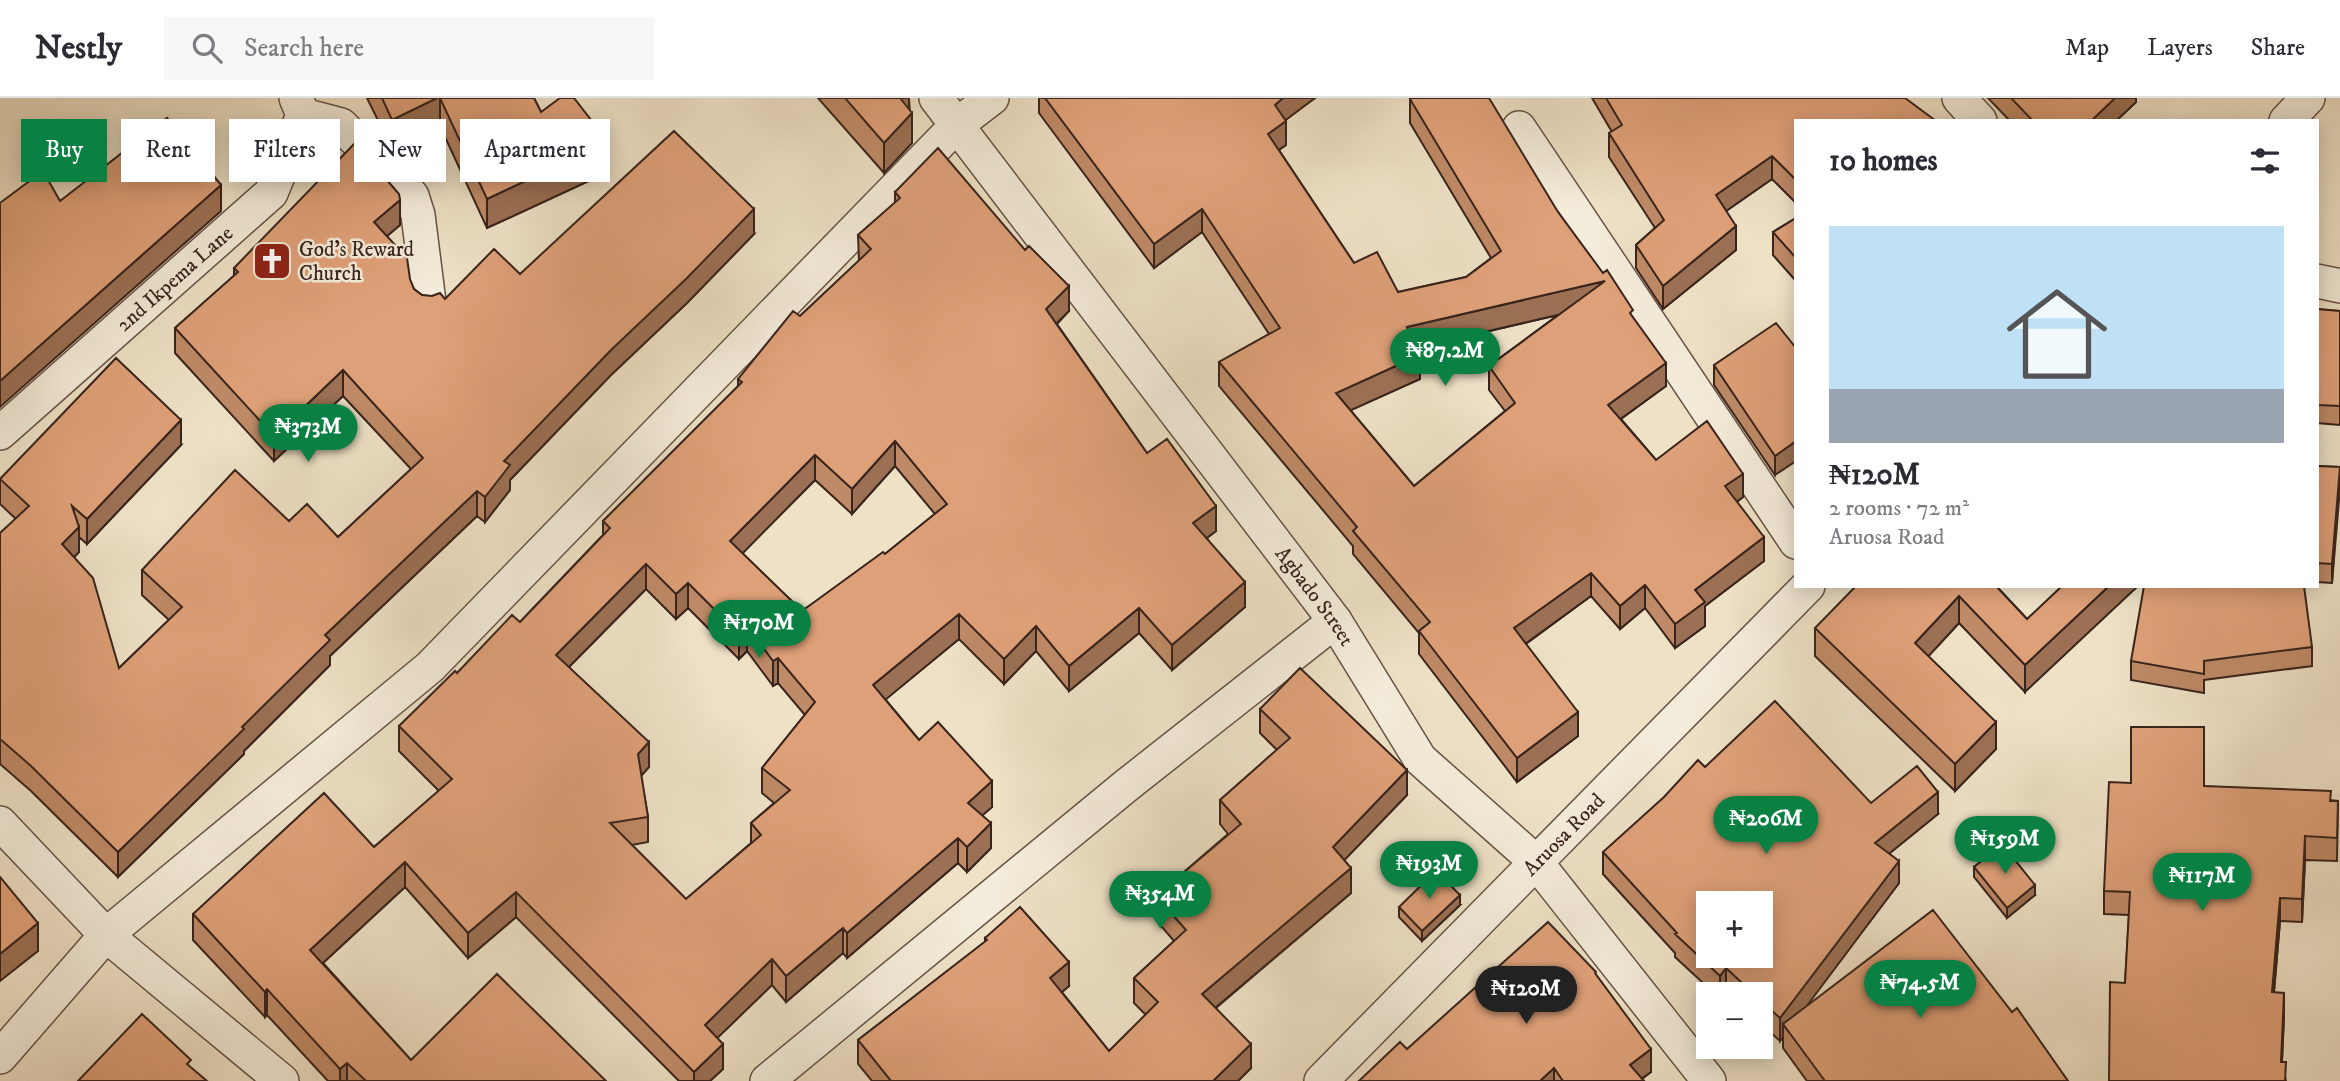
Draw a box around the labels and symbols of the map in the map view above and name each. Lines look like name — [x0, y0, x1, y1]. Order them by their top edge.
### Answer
street label: 2nd Ikpema Lane — [111, 220, 239, 338]
place label: God's Reward Church — [299, 237, 415, 287]
church icon: God's Reward Church — [251, 240, 293, 282]
pin: ₦87.2M — [1388, 328, 1502, 388]
pin: ₦373M — [259, 404, 357, 464]
street label: Agbado Street — [1269, 542, 1359, 651]
pin: ₦170M — [710, 601, 808, 660]
street label: Aruosa Road — [1518, 788, 1611, 882]
pin: ₦206M — [1717, 796, 1815, 856]
pin: ₦159M — [1956, 816, 2054, 876]
pin: ₦193M — [1380, 842, 1478, 901]
pin: ₦117M — [2153, 854, 2251, 913]
pin: ₦354M — [1111, 872, 1209, 931]
pin: ₦74.5M — [1863, 960, 1977, 1020]
pin: ₦120M — [1477, 967, 1575, 1026]

